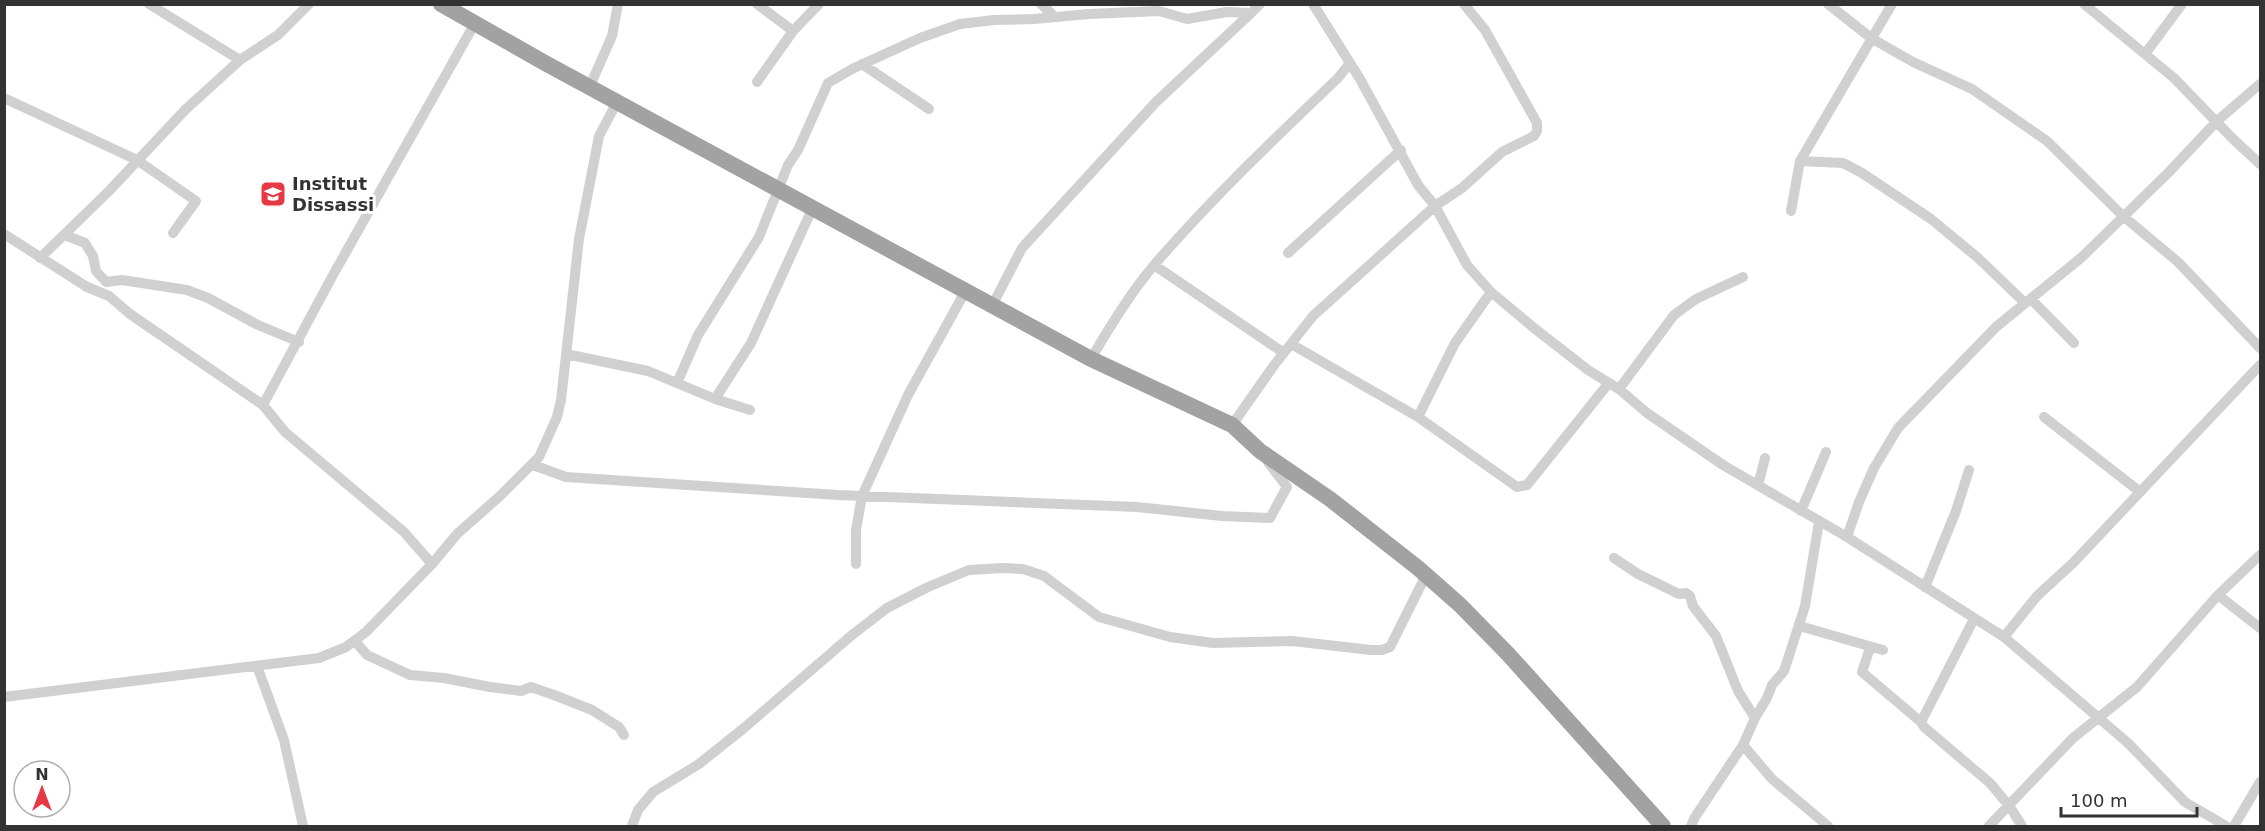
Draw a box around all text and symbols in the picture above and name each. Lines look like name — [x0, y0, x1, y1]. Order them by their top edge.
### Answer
place label: Institut Dissassi — [292, 173, 374, 215]
school or university icon: Institut Dissassi — [258, 179, 288, 209]
north arrow — [12, 759, 72, 819]
text: N — [35, 765, 49, 784]
scale bar — [2061, 780, 2198, 818]
text: 100 m — [2070, 790, 2128, 811]

